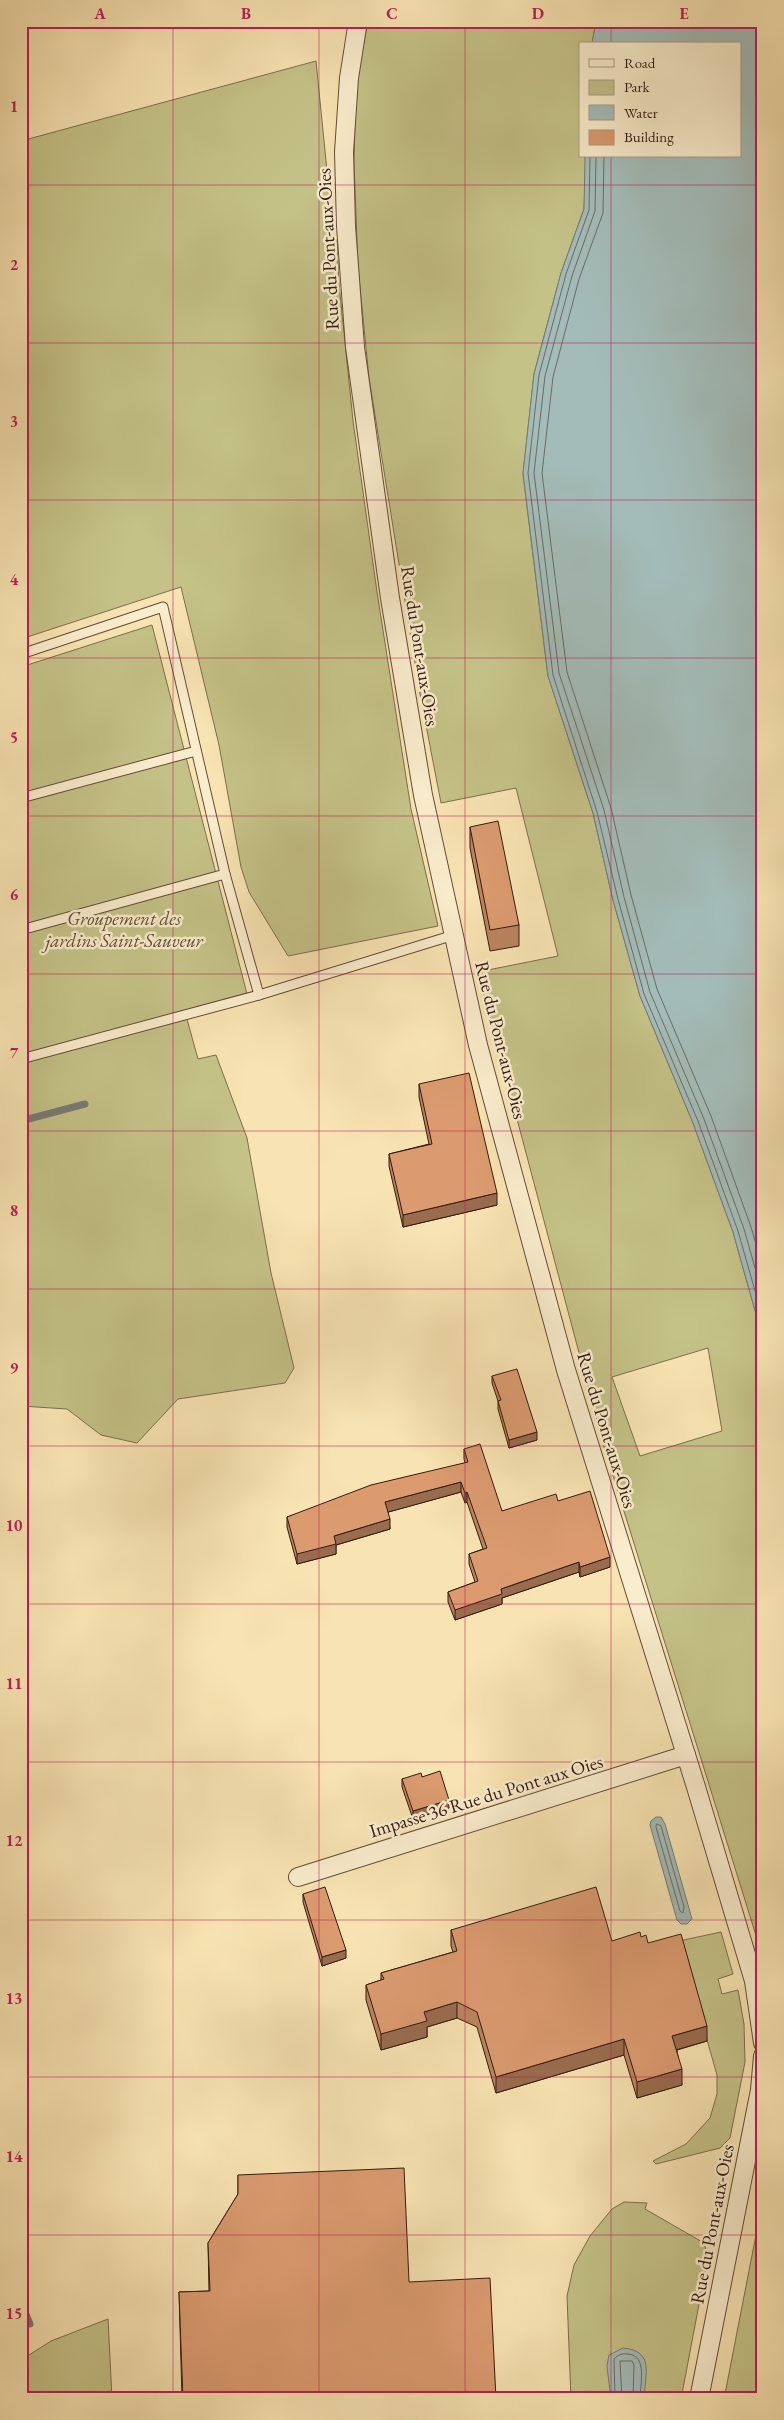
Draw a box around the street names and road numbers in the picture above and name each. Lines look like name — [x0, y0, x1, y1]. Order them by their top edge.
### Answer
street label: Rue du Pont-aux-Oies — [311, 167, 345, 331]
street label: Rue du Pont-aux-Oies — [395, 564, 445, 728]
street label: Rue du Pont-aux-Oies — [469, 958, 533, 1122]
street label: Rue du Pont-aux-Oies — [571, 1349, 643, 1511]
street label: Impasse 36 Rue du Pont aux Oies — [366, 1749, 606, 1843]
street label: Rue du Pont-aux-Oies — [684, 2142, 740, 2306]

